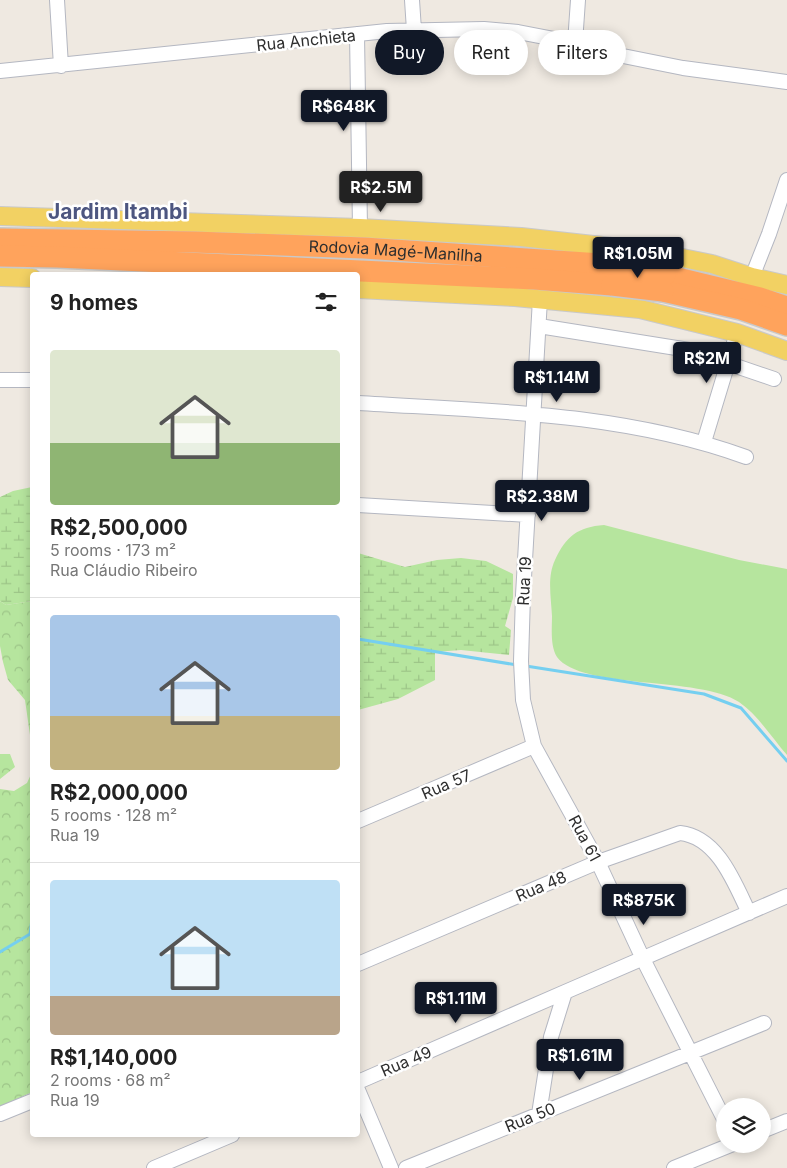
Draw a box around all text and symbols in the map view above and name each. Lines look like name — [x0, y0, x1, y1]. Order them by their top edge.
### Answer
street label: Rua Anchieta — [255, 25, 357, 55]
chip: Buy — [375, 30, 444, 75]
chip: Rent — [454, 30, 528, 75]
chip: Filters — [538, 30, 626, 75]
pin: R$648K — [303, 90, 385, 132]
text: R$648K — [312, 96, 376, 116]
pin: R$2.5M — [340, 170, 422, 213]
text: R$2.5M — [350, 177, 412, 197]
district label: Jardim Itambi — [48, 199, 188, 224]
street label: Rodovia Magé-Manilha — [308, 236, 483, 266]
pin: R$1.05M — [592, 236, 684, 279]
text: R$1.05M — [604, 243, 672, 263]
icon: filters — [312, 288, 340, 316]
text: 9 homes — [50, 290, 138, 315]
pin: R$2M — [677, 342, 737, 384]
text: R$2M — [684, 348, 730, 368]
pin: R$1.14M — [511, 360, 603, 403]
text: R$1.14M — [525, 367, 589, 387]
icon: home — [150, 382, 240, 472]
pin: R$2.38M — [496, 480, 588, 522]
text: R$2.38M — [506, 486, 578, 506]
text: R$2,500,000 — [50, 515, 188, 540]
text: 5 rooms · 173 m² — [50, 540, 176, 560]
street label: Rua 19 — [513, 556, 535, 606]
text: Rua Cláudio Ribeiro — [50, 560, 198, 580]
icon: home — [150, 648, 240, 738]
street label: Rua 57 — [418, 765, 474, 803]
text: R$2,000,000 — [50, 780, 188, 805]
text: 5 rooms · 128 m² — [50, 805, 177, 825]
street label: Rua 61 — [565, 811, 605, 865]
text: Rua 19 — [50, 825, 100, 845]
street label: Rua 48 — [512, 866, 570, 906]
pin: R$875K — [603, 884, 685, 926]
text: R$875K — [613, 890, 675, 910]
icon: home — [150, 913, 240, 1003]
pin: R$1.11M — [410, 982, 502, 1024]
text: R$1.11M — [426, 988, 486, 1008]
pin: R$1.61M — [534, 1038, 626, 1081]
street label: Rua 49 — [377, 1041, 435, 1081]
text: R$1,140,000 — [50, 1045, 177, 1070]
text: R$1.61M — [548, 1045, 612, 1065]
text: 2 rooms · 68 m² — [50, 1070, 171, 1090]
text: Rua 19 — [50, 1090, 100, 1110]
street label: Rua 50 — [502, 1098, 558, 1136]
map controls — [716, 1098, 771, 1153]
button: layers — [716, 1098, 771, 1153]

